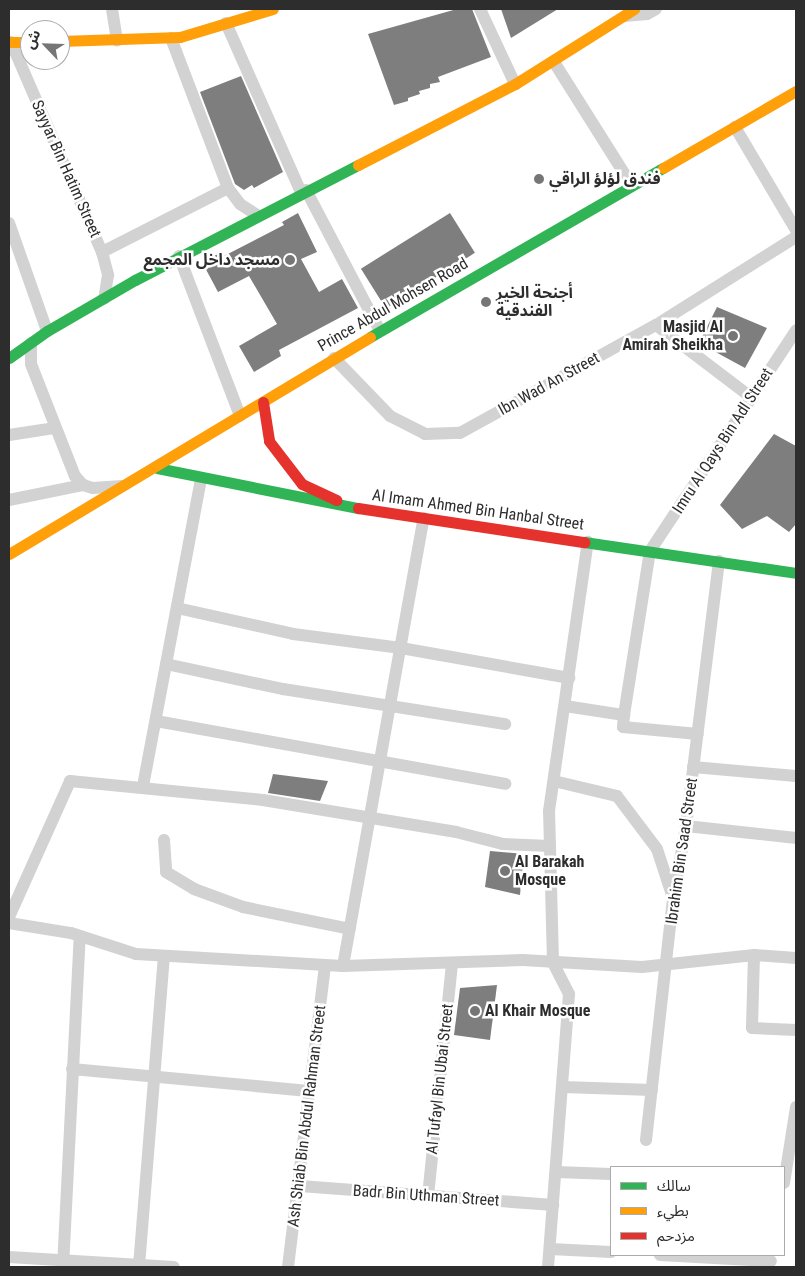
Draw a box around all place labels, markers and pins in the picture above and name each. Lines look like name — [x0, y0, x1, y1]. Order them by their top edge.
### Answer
place label: فندق لؤلؤ الراقي — [549, 169, 660, 189]
marker: فندق لؤلؤ الراقي — [533, 173, 545, 185]
place label: مسجد داخل المجمع — [143, 250, 280, 270]
marker: مسجد داخل المجمع — [284, 254, 296, 266]
place label: أجنحة الخير الفندقية — [496, 283, 573, 321]
marker: أجنحة الخير الفندقية — [480, 296, 492, 308]
place label: Masjid Al Amirah Sheikha — [622, 317, 723, 355]
marker: Masjid Al Amirah Sheikha — [727, 330, 739, 342]
place label: Al Barakah Mosque — [515, 852, 584, 890]
marker: Al Barakah Mosque — [499, 865, 511, 877]
place label: Al Khair Mosque — [485, 1001, 590, 1021]
marker: Al Khair Mosque — [469, 1005, 481, 1017]

